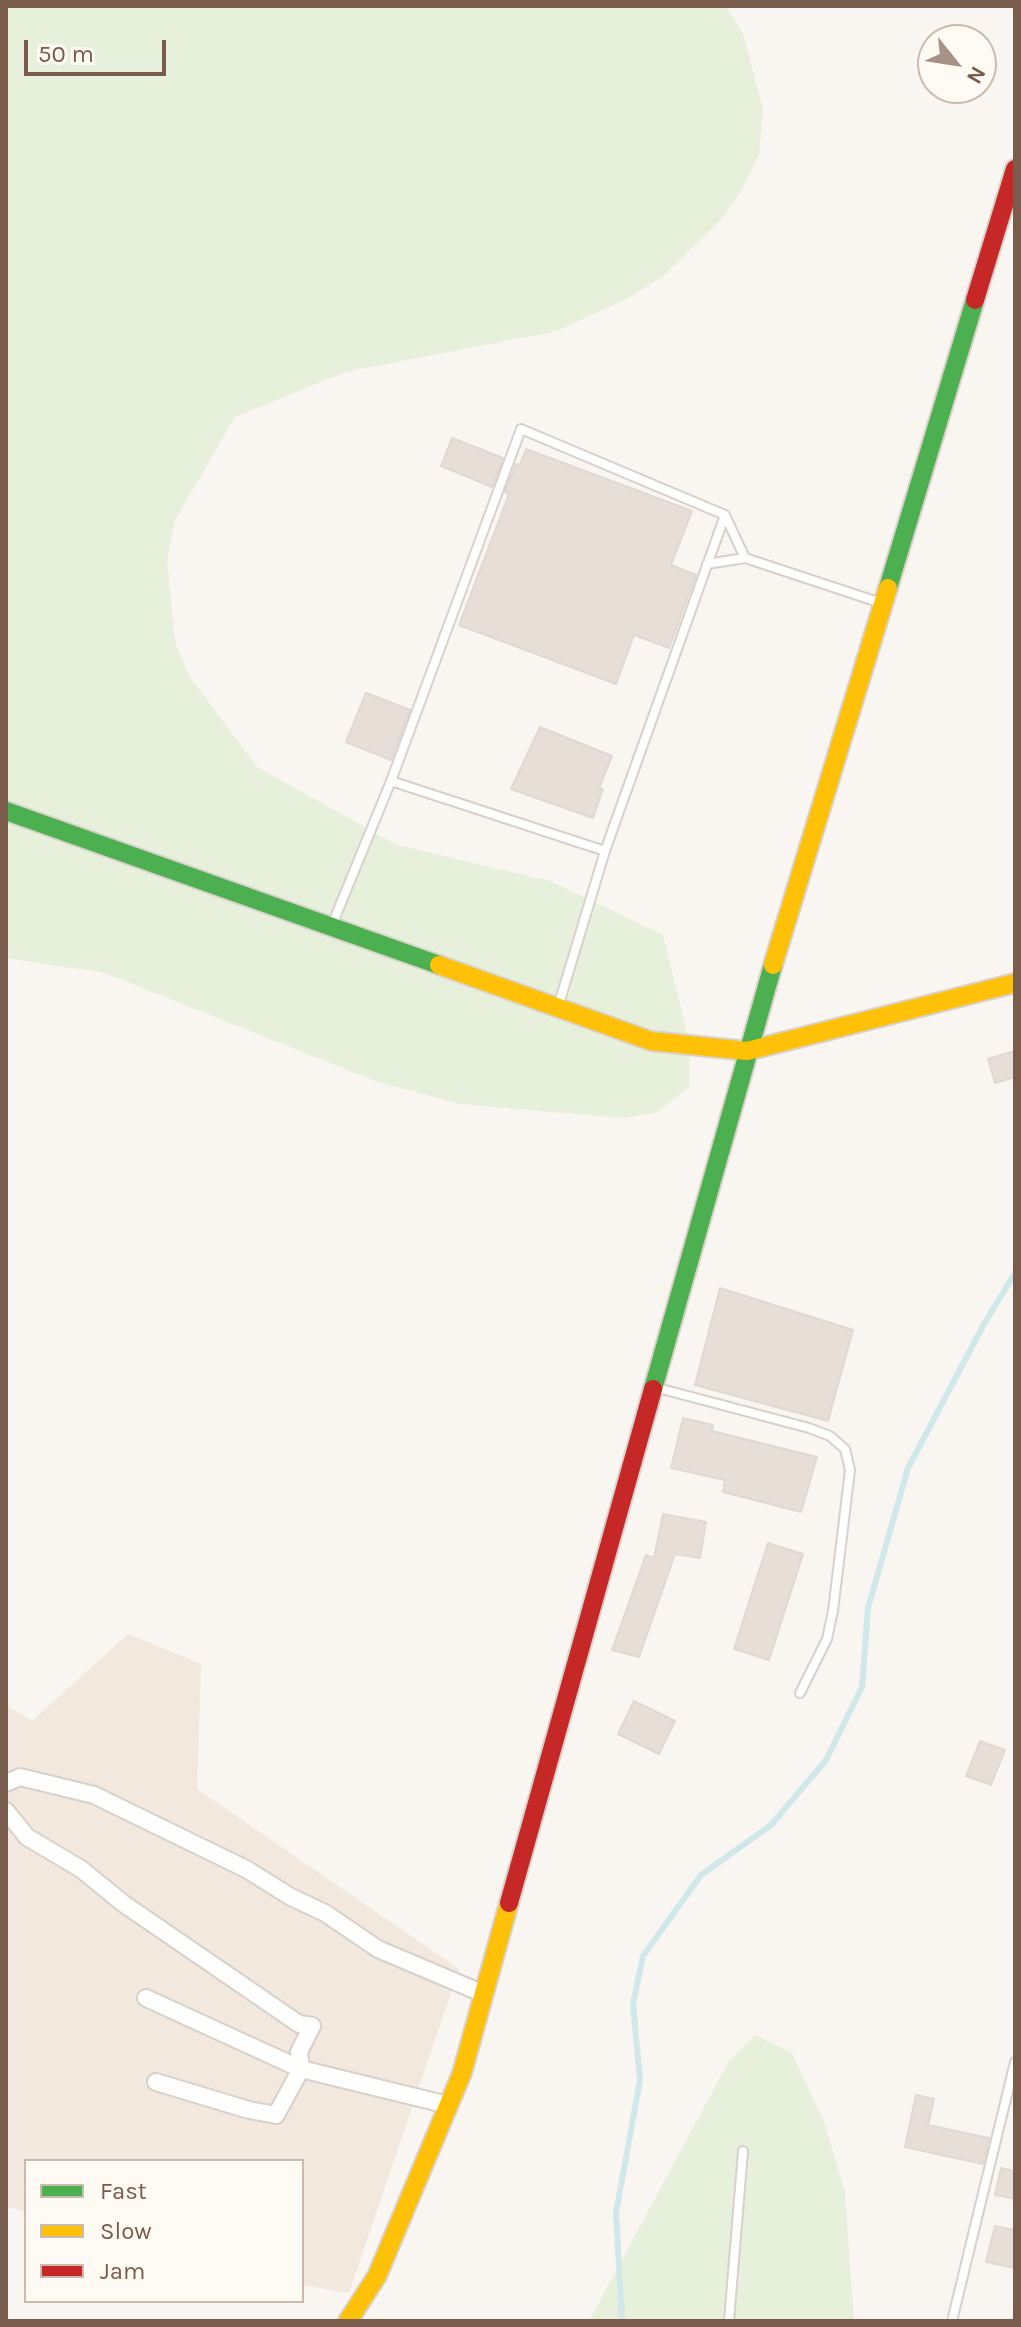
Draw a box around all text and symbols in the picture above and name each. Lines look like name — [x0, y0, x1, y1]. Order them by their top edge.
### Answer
scale bar — [28, 24, 170, 74]
north arrow — [917, 24, 997, 104]
text: 50 m — [38, 40, 94, 68]
text: N — [961, 62, 991, 88]
legend — [24, 2159, 304, 2303]
text: Fast — [100, 2177, 147, 2205]
text: Slow — [100, 2217, 152, 2245]
text: Jam — [100, 2257, 145, 2285]

